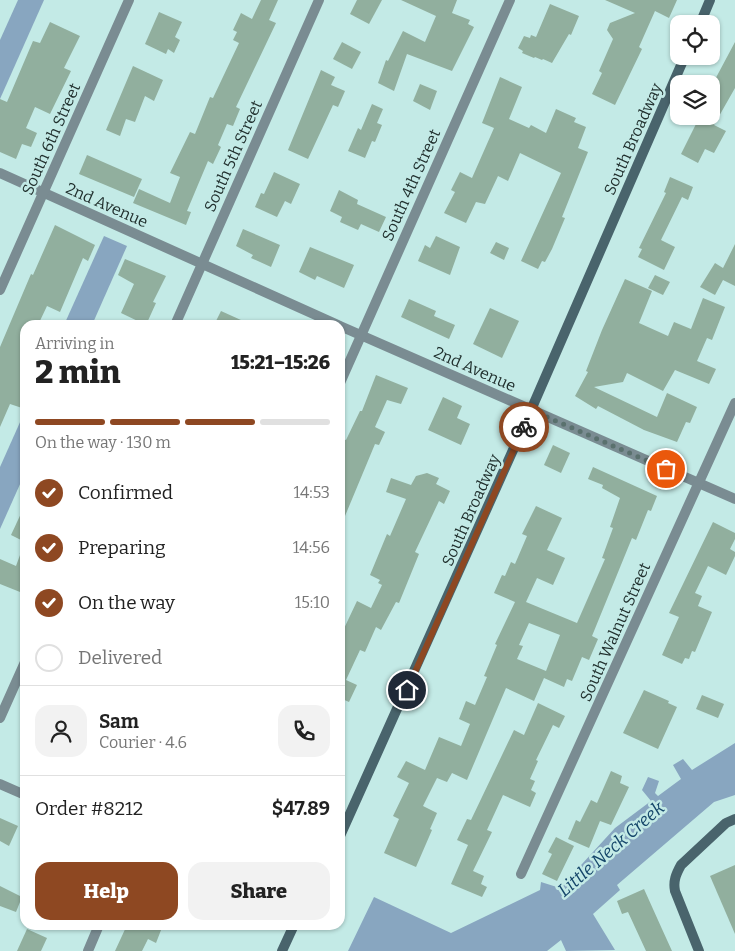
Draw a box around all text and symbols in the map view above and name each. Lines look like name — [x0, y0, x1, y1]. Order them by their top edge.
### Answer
map controls — [670, 15, 720, 125]
button: locate — [670, 15, 720, 65]
button: layers — [670, 75, 720, 125]
street label: South 6th Street — [18, 80, 84, 198]
street label: South Broadway — [600, 80, 666, 198]
street label: South 5th Street — [200, 97, 266, 215]
street label: South 4th Street — [378, 126, 444, 244]
street label: 2nd Avenue — [63, 178, 151, 232]
text: Arriving in — [35, 334, 114, 353]
street label: 2nd Avenue — [431, 342, 519, 396]
text: 15:21–15:26 — [231, 351, 330, 374]
text: 2 min — [35, 353, 121, 391]
courier — [499, 402, 549, 452]
icon: bike — [510, 413, 538, 441]
text: On the way · 130 m — [35, 433, 171, 452]
pin — [645, 448, 687, 490]
street label: South Broadway — [438, 451, 504, 569]
icon: bag — [652, 455, 680, 483]
icon: check — [35, 479, 63, 507]
text: Confirmed — [78, 481, 173, 504]
text: 14:53 — [293, 483, 330, 502]
icon: check — [35, 534, 63, 562]
text: Preparing — [78, 536, 166, 559]
text: 14:56 — [293, 538, 330, 557]
street label: South Walnut Street — [576, 559, 654, 704]
icon: check — [35, 589, 63, 617]
text: On the way — [78, 591, 175, 614]
text: 15:10 — [295, 593, 330, 612]
text: Delivered — [78, 646, 162, 669]
pin — [386, 669, 428, 711]
icon: home — [393, 676, 421, 704]
button: person — [35, 705, 87, 757]
button: phone — [278, 705, 330, 757]
text: Sam — [99, 710, 139, 733]
text: Courier · 4.6 — [99, 733, 187, 752]
text: Order #8212 — [35, 797, 143, 820]
text: $47.89 — [272, 797, 330, 820]
water label: Little Neck Creek — [553, 797, 669, 901]
button: Help — [35, 862, 178, 920]
button: Share — [188, 862, 330, 920]

